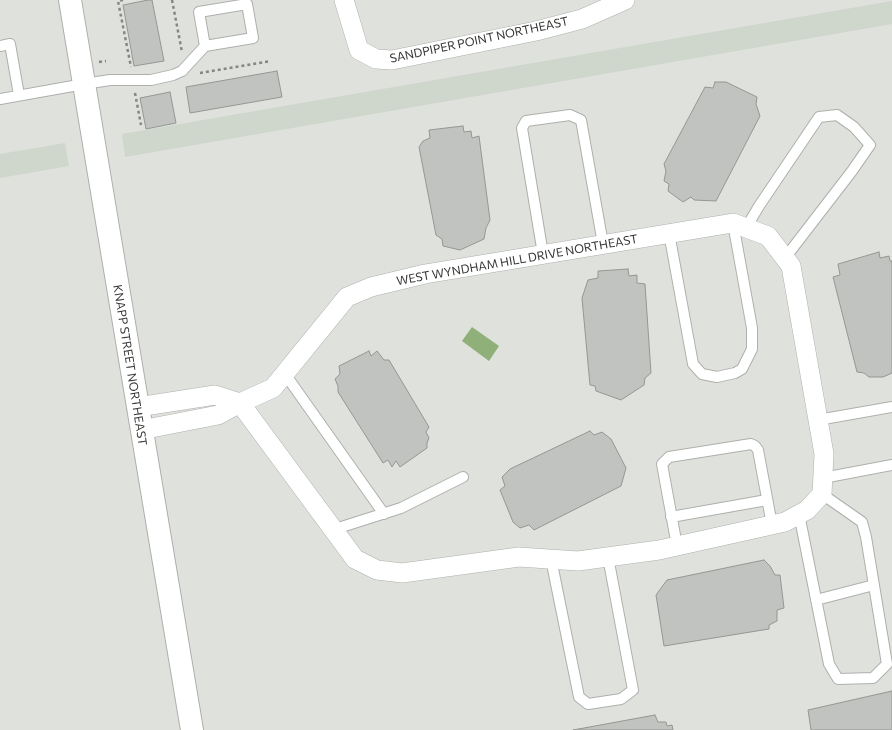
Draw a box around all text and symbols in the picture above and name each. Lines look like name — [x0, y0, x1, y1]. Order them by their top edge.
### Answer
street label: SANDPIPER POINT NORTHEAST — [388, 14, 570, 66]
street label: WEST WYNDHAM HILL DRIVE NORTHEAST — [395, 232, 639, 288]
street label: KNAPP STREET NORTHEAST — [110, 283, 150, 447]

